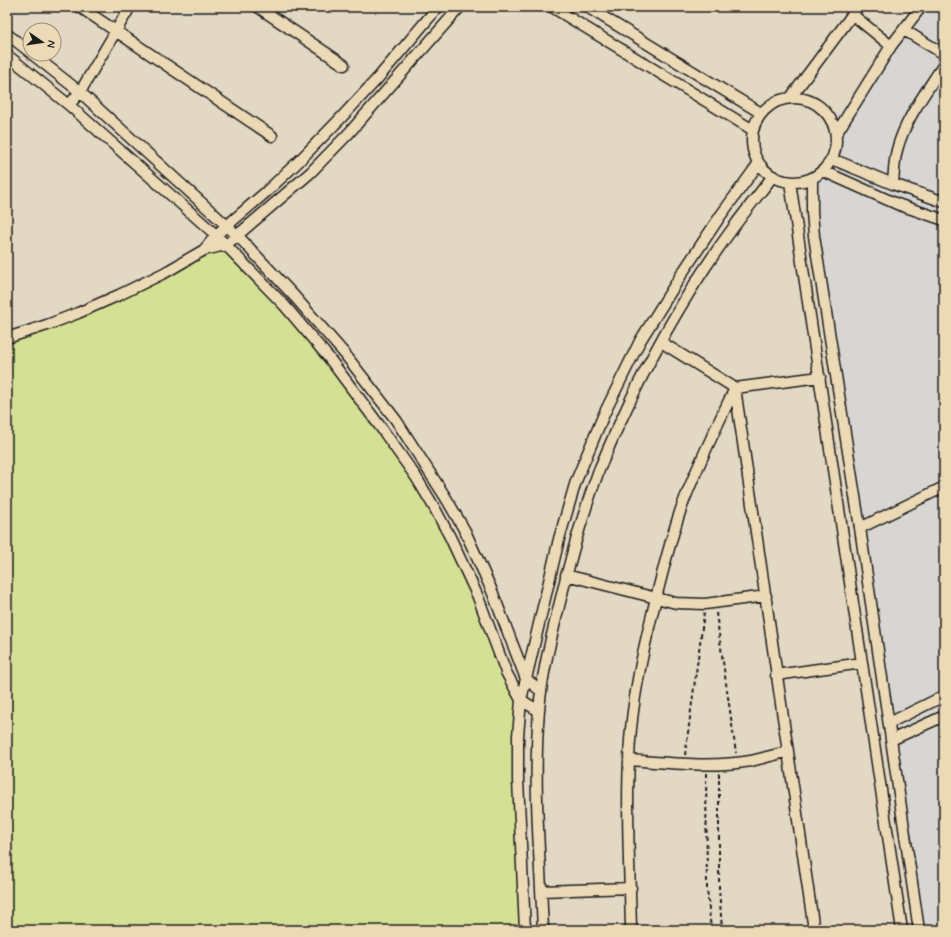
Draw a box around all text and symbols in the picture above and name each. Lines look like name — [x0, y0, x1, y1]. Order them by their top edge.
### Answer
north arrow — [22, 22, 62, 62]
text: N — [43, 39, 58, 49]

